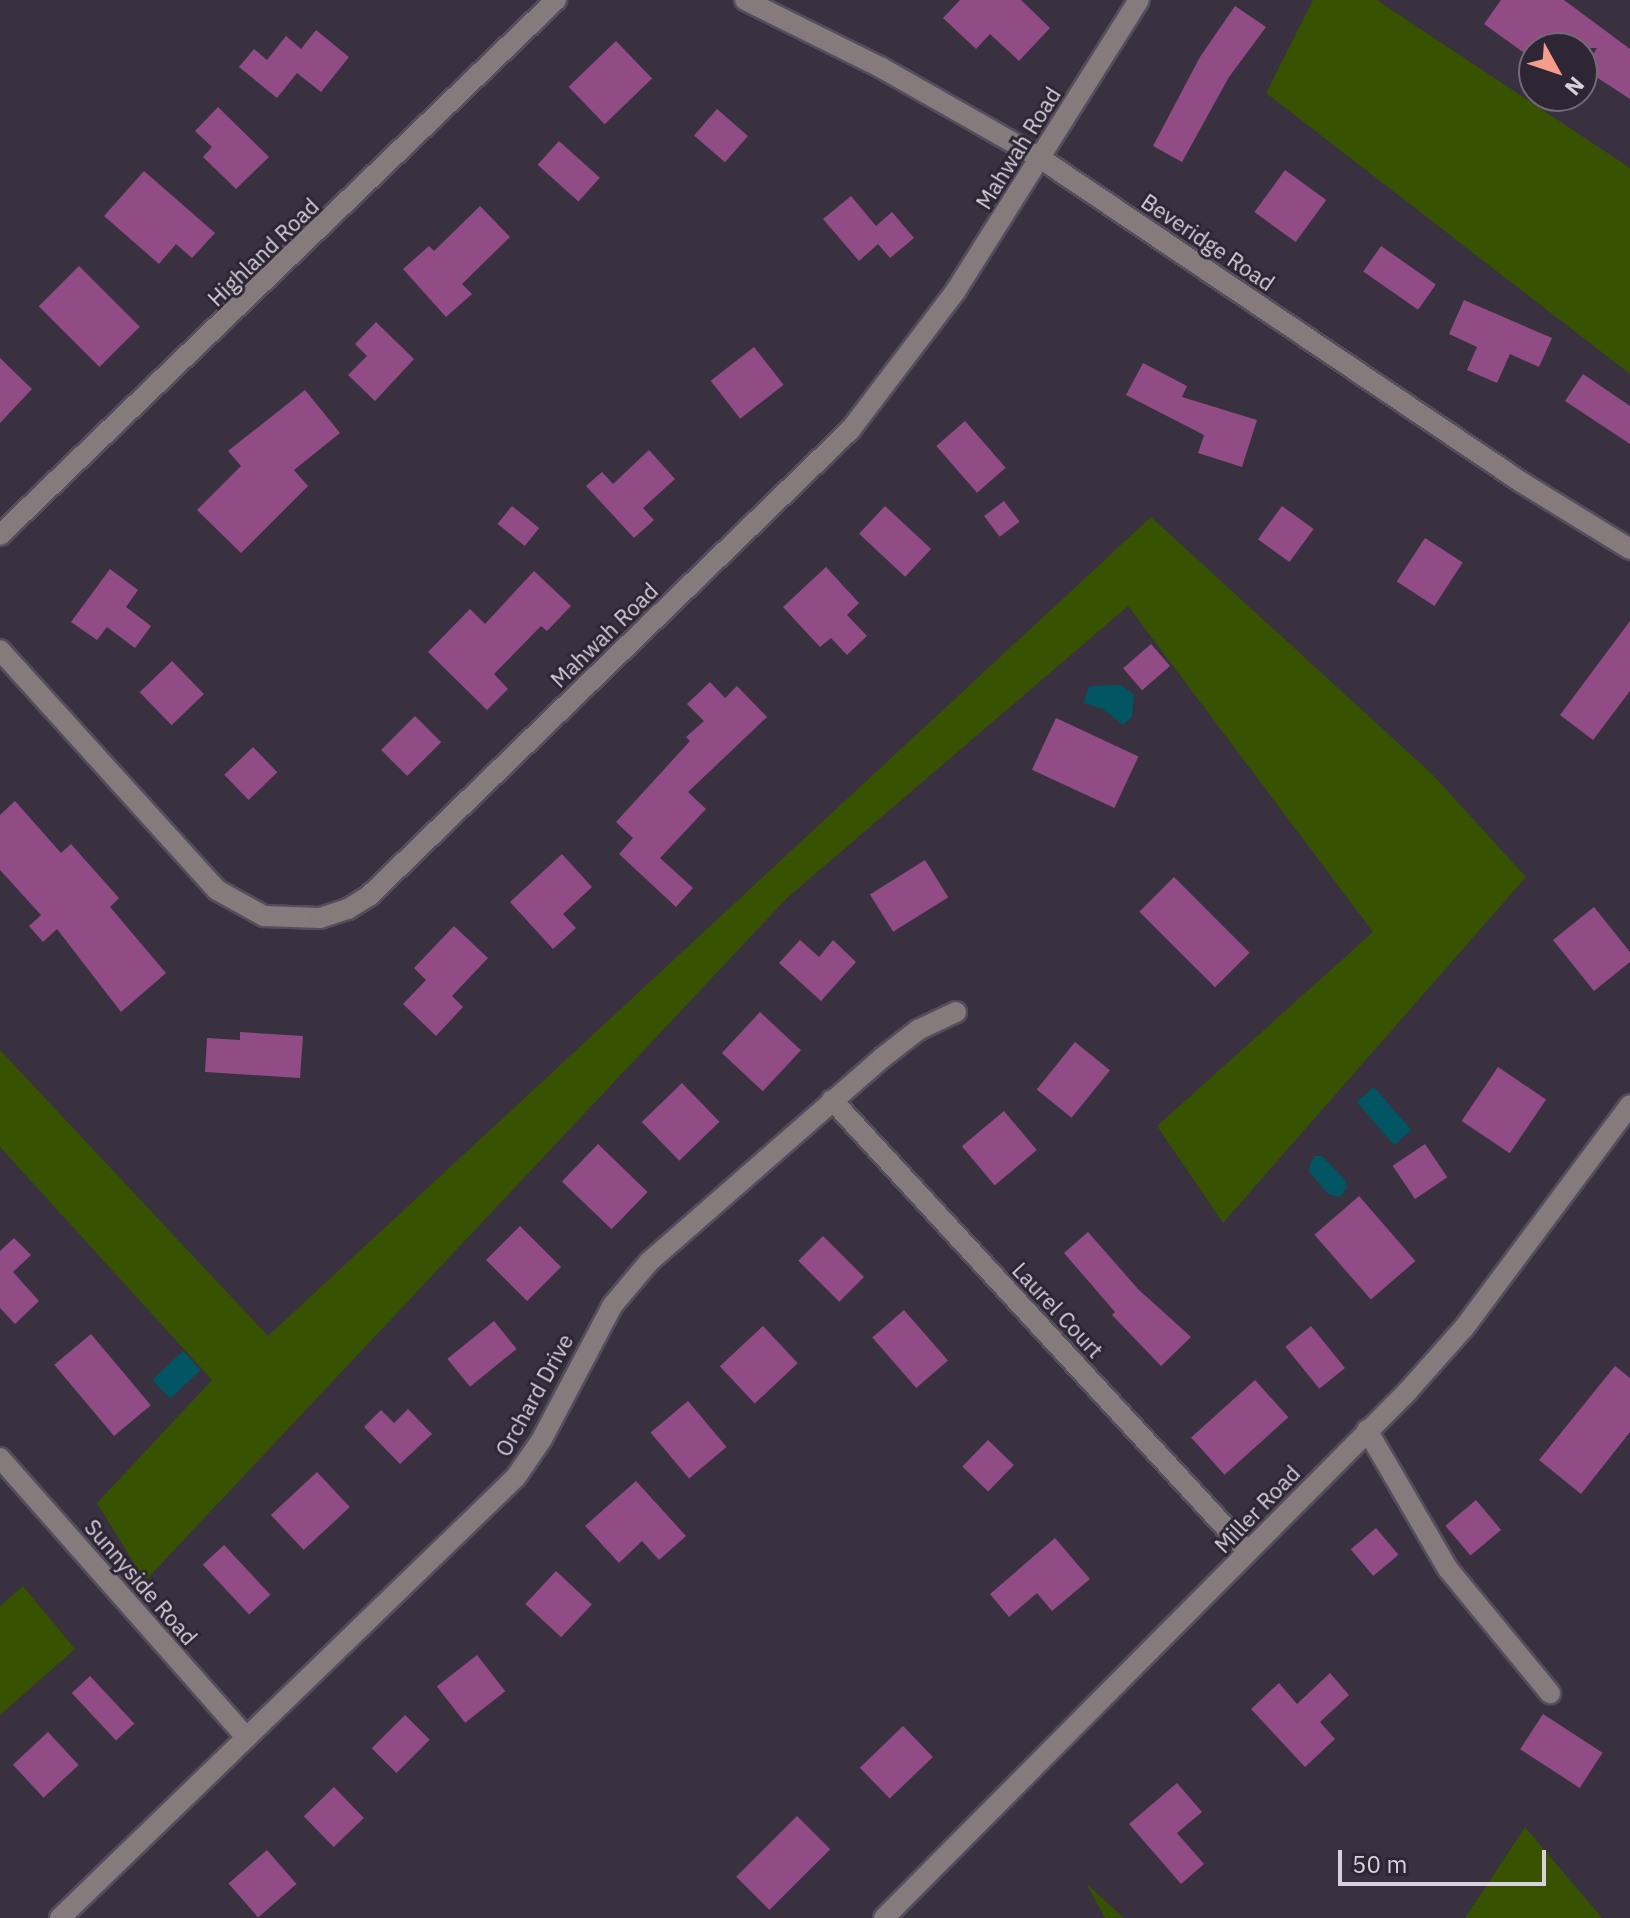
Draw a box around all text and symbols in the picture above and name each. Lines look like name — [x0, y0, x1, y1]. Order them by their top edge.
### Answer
north arrow — [1518, 32, 1598, 112]
text: N — [1559, 71, 1591, 102]
street label: Mahwah Road — [970, 82, 1066, 214]
street label: Beveridge Road — [1137, 188, 1279, 296]
street label: Highland Road — [202, 193, 324, 311]
street label: Mahwah Road — [545, 577, 663, 693]
street label: Laurel Court — [1007, 1257, 1109, 1363]
street label: Orchard Drive — [490, 1329, 578, 1461]
street label: Miller Road — [1209, 1460, 1305, 1558]
street label: Sunnyside Road — [79, 1514, 203, 1650]
scale bar — [1342, 1834, 1550, 1884]
text: 50 m — [1352, 1848, 1407, 1880]

